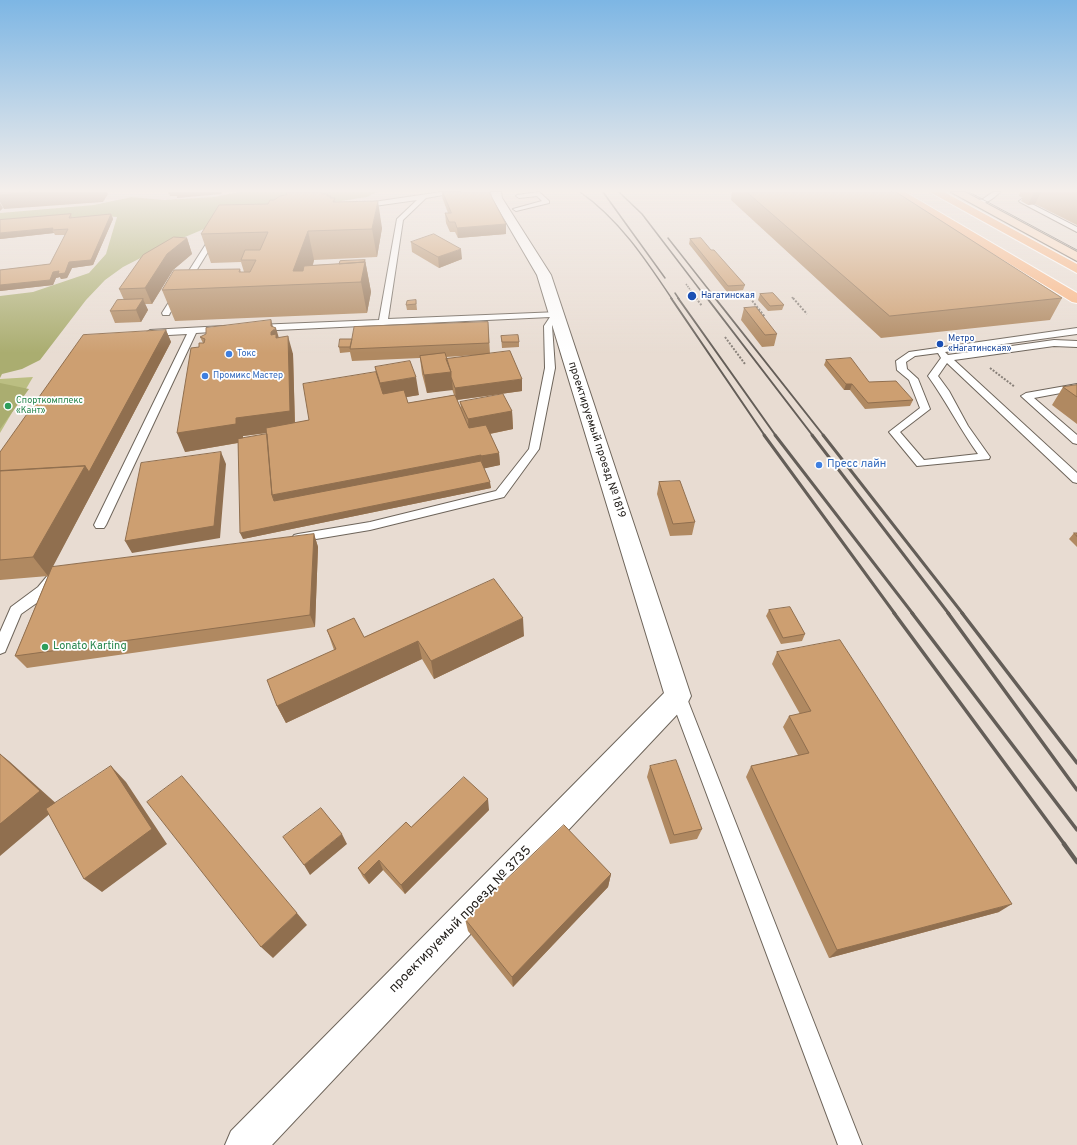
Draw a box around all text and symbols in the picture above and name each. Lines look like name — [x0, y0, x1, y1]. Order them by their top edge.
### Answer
marker: Нагатинская — [686, 290, 698, 302]
place label: Нагатинская — [701, 291, 755, 301]
place label: Метро «Нагатинская» — [948, 334, 1011, 355]
marker: Метро «Нагатинская» — [935, 339, 945, 349]
marker: Токс — [224, 349, 234, 359]
place label: Токс — [237, 349, 256, 359]
street label: проектируемый проезд № 1819 — [564, 360, 628, 520]
marker: Промикс Мастер — [200, 371, 210, 381]
place label: Промикс Мастер — [213, 371, 283, 381]
place label: Спорткомплекс «Кант» — [16, 396, 83, 417]
marker: Спорткомплекс «Кант» — [3, 401, 13, 411]
place label: Пресс лайн — [827, 458, 886, 472]
marker: Пресс лайн — [814, 460, 824, 470]
place label: Lonato Karting — [53, 640, 127, 654]
marker: Lonato Karting — [40, 642, 50, 652]
street label: проектируемый проезд № 3735 — [387, 843, 535, 997]

